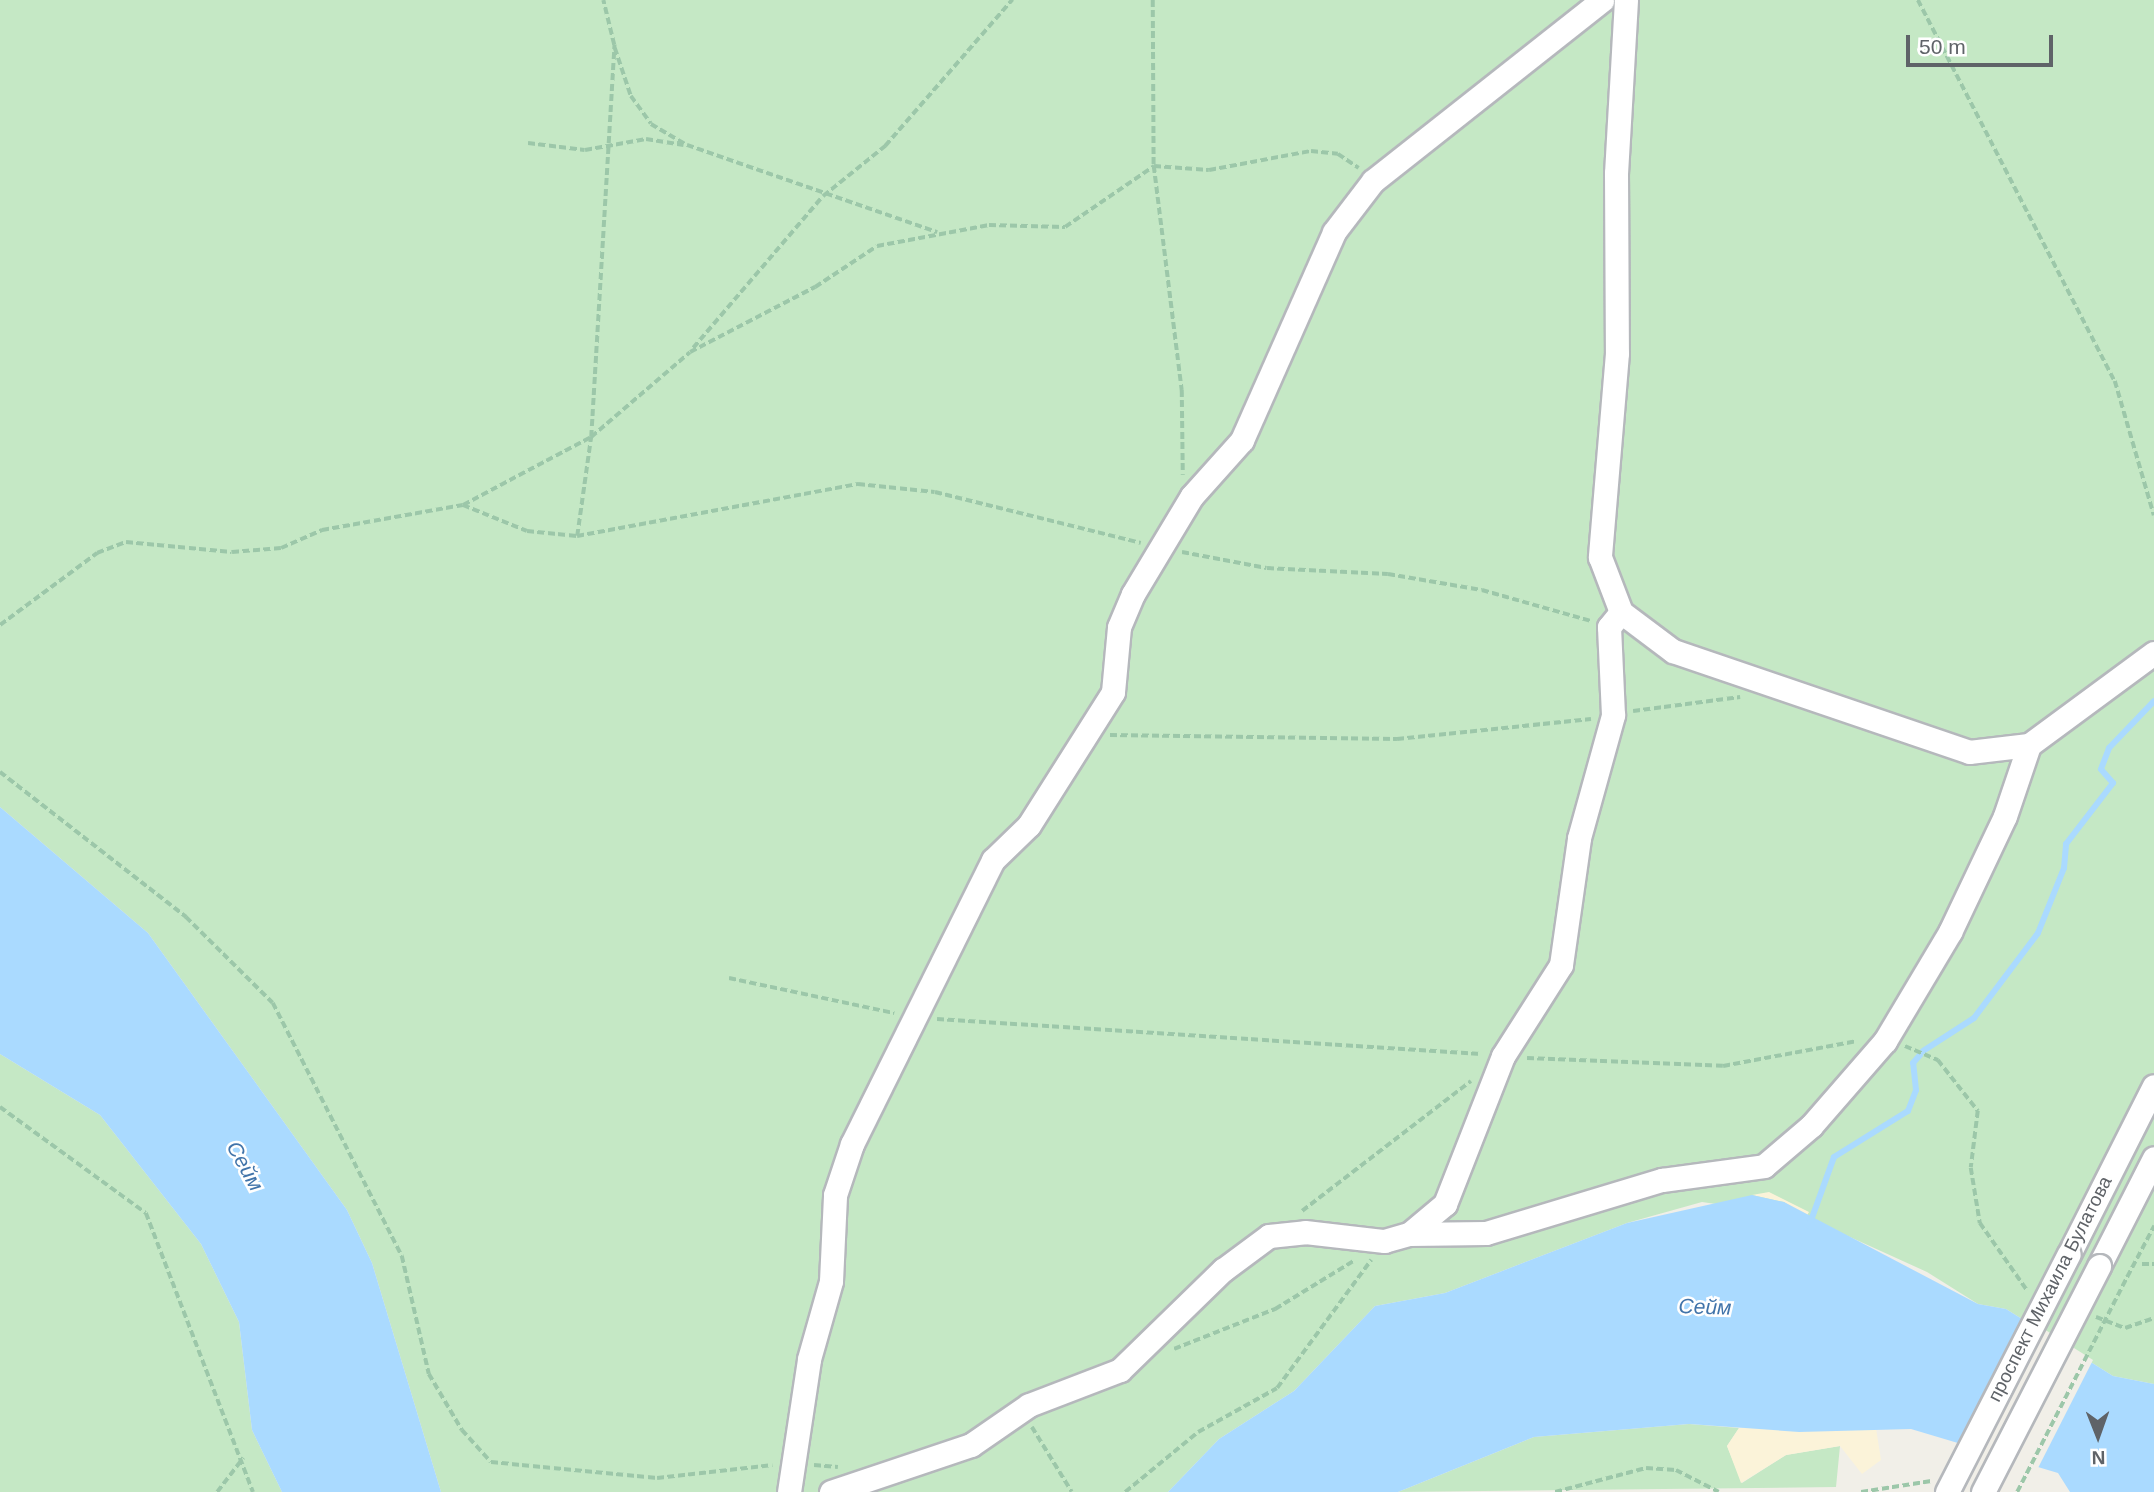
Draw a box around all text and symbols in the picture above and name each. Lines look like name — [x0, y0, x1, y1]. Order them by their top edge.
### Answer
scale bar — [1909, 21, 2056, 65]
text: 50 m — [1919, 35, 1966, 58]
water label: Сейм — [221, 1137, 269, 1195]
street label: проспект Михаила Булатова — [1983, 1172, 2117, 1406]
water label: Сейм — [1678, 1293, 1732, 1321]
north arrow — [2063, 1401, 2133, 1471]
text: N — [2091, 1447, 2105, 1468]

